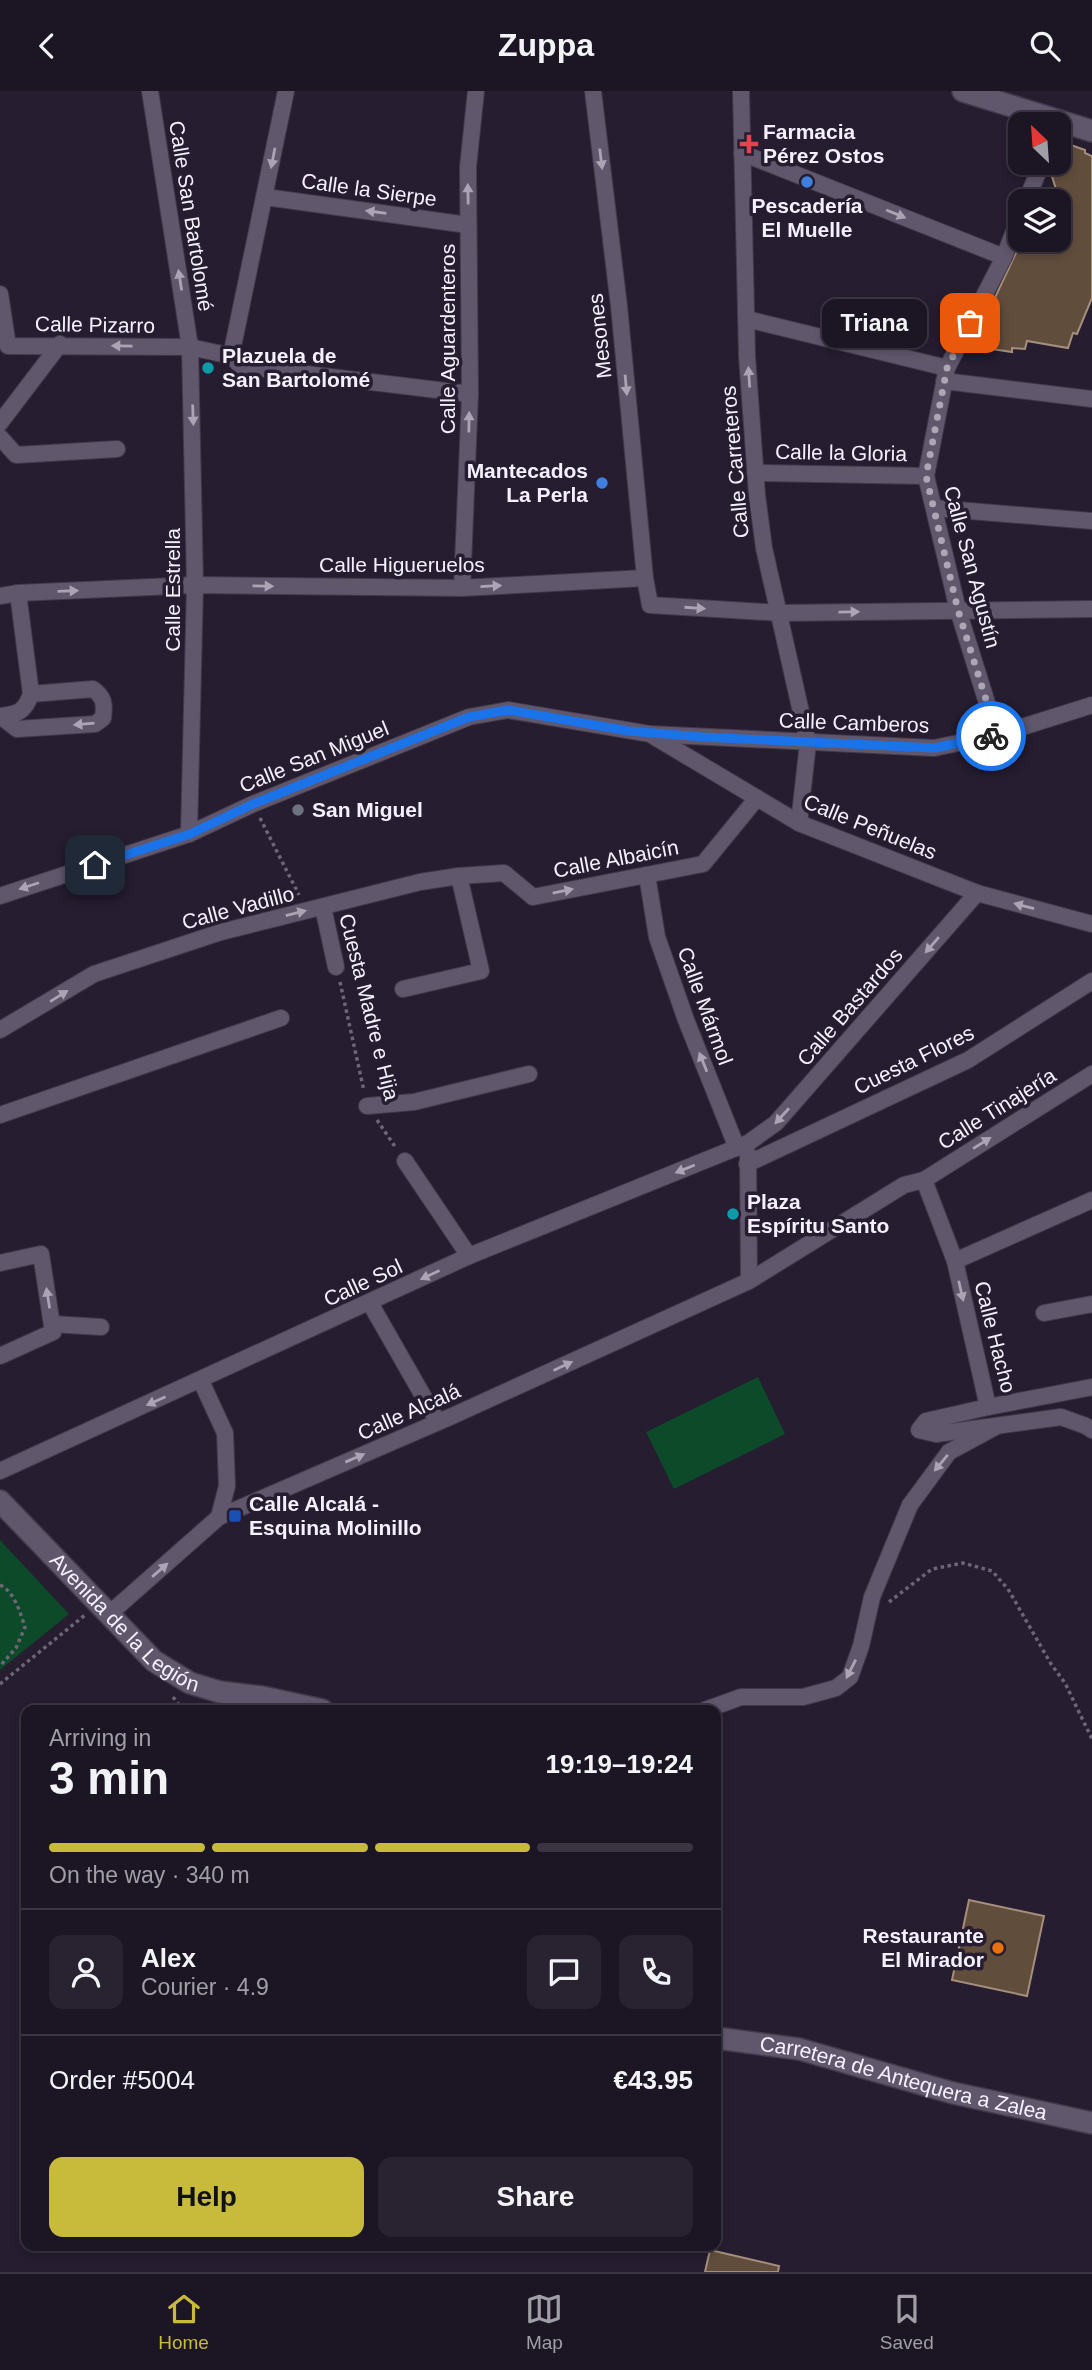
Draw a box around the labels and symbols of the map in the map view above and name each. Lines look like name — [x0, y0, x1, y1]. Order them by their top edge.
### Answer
north arrow — [1008, 112, 1071, 175]
street label: Calle San Bartolomé — [165, 119, 218, 313]
place label: Farmacia Pérez Ostos — [763, 120, 884, 167]
marker: Farmacia Pérez Ostos — [741, 136, 757, 152]
one-way arrow — [267, 147, 278, 169]
one-way arrow — [596, 148, 607, 170]
street label: Calle la Sierpe — [300, 169, 438, 210]
marker: Pescadería El Muelle — [799, 174, 815, 190]
one-way arrow — [462, 183, 474, 205]
place label: Pescadería El Muelle — [752, 194, 863, 241]
one-way arrow — [365, 207, 387, 218]
one-way arrow — [886, 209, 907, 220]
street label: Calle Aguardenteros — [436, 244, 459, 434]
one-way arrow — [174, 268, 185, 290]
street label: Mesones — [584, 292, 615, 380]
pin — [940, 293, 1000, 353]
callout: Triana — [823, 299, 928, 347]
street label: Calle Pizarro — [35, 312, 155, 337]
one-way arrow — [111, 340, 133, 351]
place label: Plazuela de San Bartolomé — [222, 344, 370, 391]
marker: Plazuela de San Bartolomé — [200, 360, 216, 376]
one-way arrow — [743, 365, 754, 387]
one-way arrow — [621, 374, 632, 396]
street label: Calle Carreteros — [716, 385, 753, 539]
one-way arrow — [187, 404, 198, 426]
one-way arrow — [464, 411, 475, 433]
street label: Calle la Gloria — [775, 440, 907, 465]
place label: Mantecados La Perla — [467, 459, 588, 506]
marker: Mantecados La Perla — [594, 475, 610, 491]
street label: Calle San Agustín — [940, 483, 1005, 650]
street label: Calle Estrella — [161, 528, 184, 652]
street label: Calle Higueruelos — [319, 553, 485, 576]
one-way arrow — [252, 580, 274, 592]
one-way arrow — [480, 581, 502, 592]
one-way arrow — [57, 585, 79, 596]
one-way arrow — [684, 603, 706, 614]
one-way arrow — [839, 606, 861, 618]
courier — [956, 701, 1026, 771]
street label: Calle Camberos — [778, 708, 930, 737]
street label: Calle San Miguel — [236, 716, 392, 797]
one-way arrow — [73, 719, 95, 730]
street label: Calle Peñuelas — [800, 789, 940, 864]
place label: San Miguel — [312, 798, 423, 821]
marker: San Miguel — [290, 802, 306, 818]
pin — [65, 835, 125, 895]
street label: Calle Albaicín — [551, 835, 681, 882]
one-way arrow — [18, 882, 39, 892]
street label: Calle Vadillo — [179, 882, 296, 934]
one-way arrow — [552, 885, 574, 896]
one-way arrow — [1013, 900, 1035, 911]
one-way arrow — [285, 907, 307, 918]
street label: Cuesta Madre e Hija — [335, 911, 404, 1103]
one-way arrow — [925, 936, 940, 953]
street label: Calle Bastardos — [792, 943, 907, 1070]
street label: Calle Mármol — [674, 944, 737, 1068]
one-way arrow — [49, 989, 69, 1002]
street label: Cuesta Flores — [850, 1021, 978, 1099]
one-way arrow — [697, 1051, 708, 1072]
street label: Calle Tinajería — [934, 1063, 1060, 1154]
one-way arrow — [774, 1107, 790, 1125]
one-way arrow — [972, 1137, 992, 1150]
one-way arrow — [675, 1164, 696, 1175]
place label: Plaza Espíritu Santo — [747, 1190, 889, 1237]
marker: Plaza Espíritu Santo — [725, 1206, 741, 1222]
street label: Calle Sol — [320, 1254, 406, 1311]
one-way arrow — [420, 1269, 440, 1281]
street label: Calle Hacho — [970, 1279, 1020, 1395]
one-way arrow — [956, 1280, 967, 1302]
one-way arrow — [42, 1287, 53, 1309]
one-way arrow — [553, 1360, 573, 1372]
street label: Calle Alcalá — [354, 1379, 464, 1444]
one-way arrow — [146, 1396, 167, 1407]
one-way arrow — [345, 1452, 365, 1464]
one-way arrow — [934, 1454, 949, 1471]
place label: Calle Alcalá - Esquina Molinillo — [249, 1492, 422, 1539]
marker: Calle Alcalá - Esquina Molinillo — [227, 1508, 243, 1524]
street label: Avenida de la Legión — [45, 1548, 202, 1696]
one-way arrow — [151, 1563, 168, 1578]
one-way arrow — [846, 1659, 857, 1679]
place label: Restaurante El Mirador — [863, 1924, 984, 1971]
marker: Restaurante El Mirador — [990, 1940, 1006, 1956]
street label: Carretera de Antequera a Zalea — [758, 2032, 1050, 2124]

